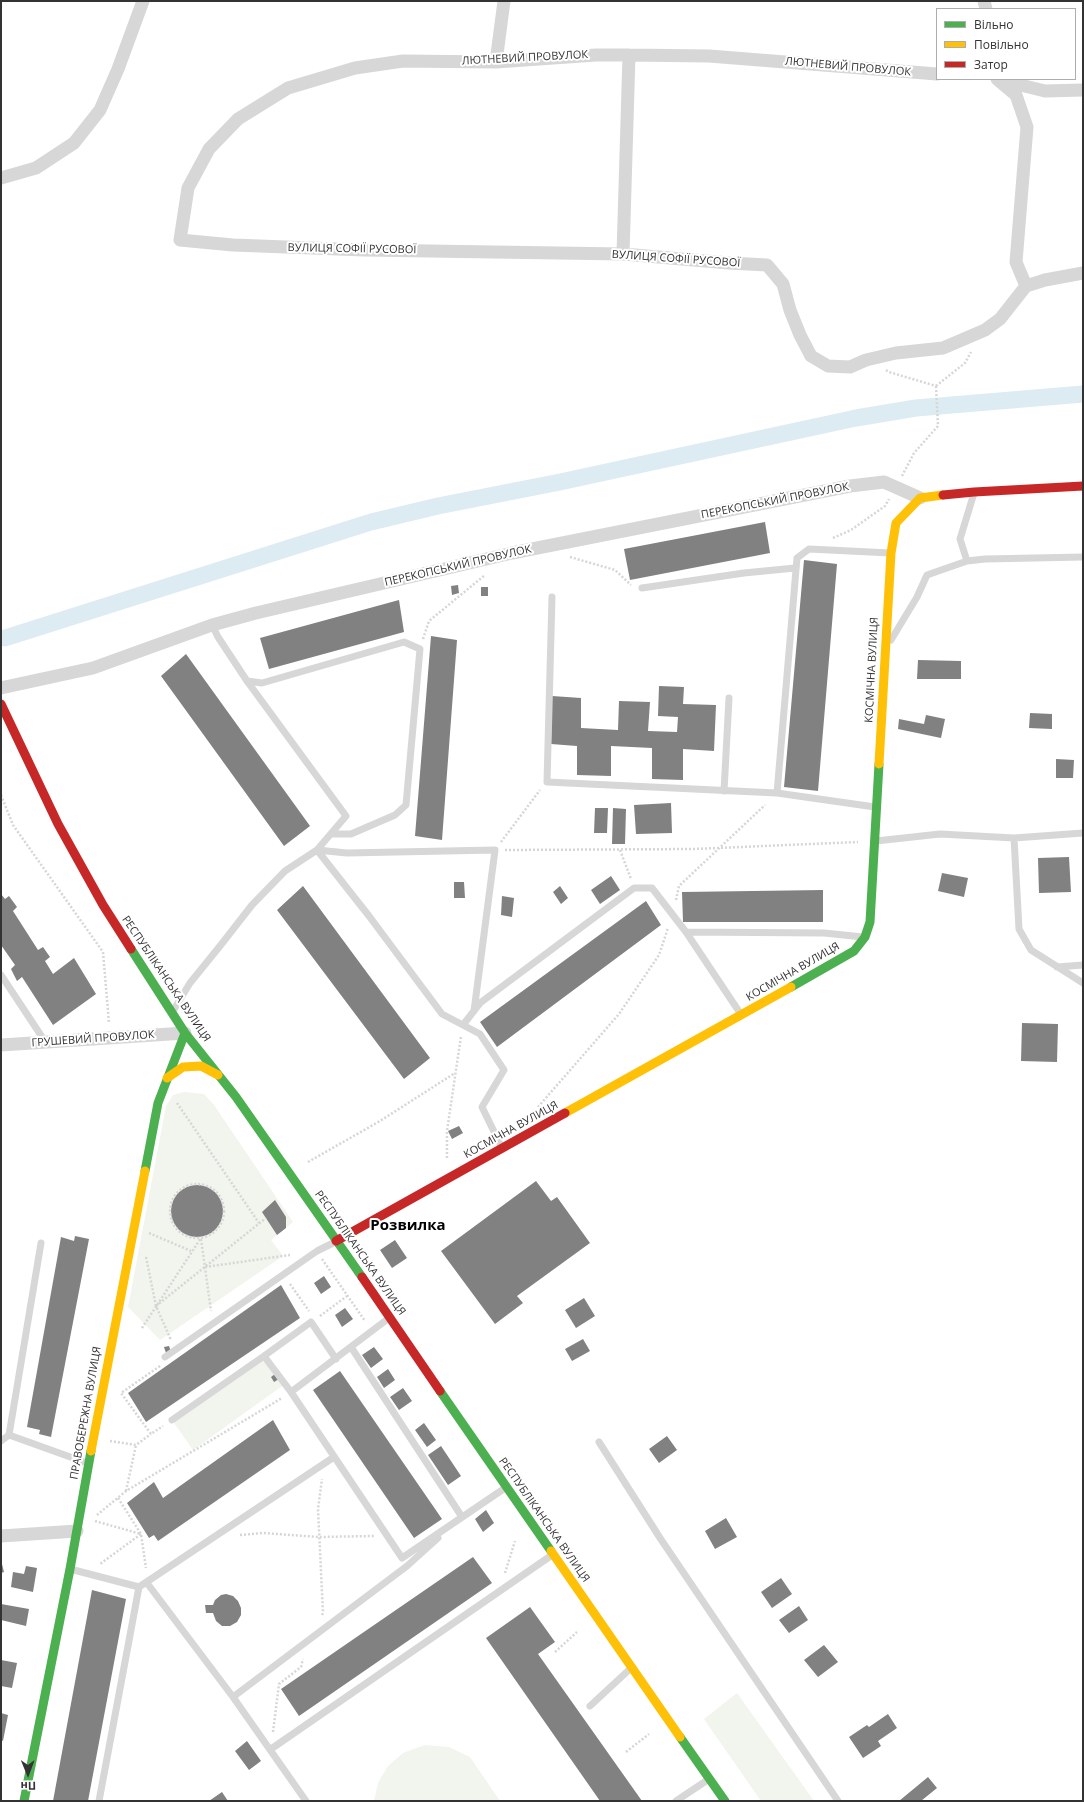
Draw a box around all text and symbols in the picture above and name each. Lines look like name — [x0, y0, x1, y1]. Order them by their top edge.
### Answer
legend — [936, 8, 1076, 80]
text: Вільно — [974, 16, 1014, 33]
text: Повільно — [974, 36, 1029, 53]
street label: ЛЮТНЕВИЙ ПРОВУЛОК — [462, 48, 588, 68]
street label: ЛЮТНЕВИЙ ПРОВУЛОК — [785, 55, 911, 79]
text: Затор — [974, 56, 1008, 73]
street label: ВУЛИЦЯ СОФІЇ РУСОВОЇ — [287, 241, 417, 257]
street label: ВУЛИЦЯ СОФІЇ РУСОВОЇ — [611, 248, 741, 270]
street label: ПЕРЕКОПСЬКИЙ ПРОВУЛОК — [700, 480, 850, 522]
street label: ПЕРЕКОПСЬКИЙ ПРОВУЛОК — [383, 543, 533, 589]
street label: КОСМІЧНА ВУЛИЦЯ — [863, 617, 881, 723]
street label: РЕСПУБЛІКАНСЬКА ВУЛИЦЯ — [119, 913, 213, 1045]
street label: КОСМІЧНА ВУЛИЦЯ — [744, 940, 842, 1004]
street label: ГРУШЕВИЙ ПРОВУЛОК — [31, 1028, 155, 1050]
street label: КОСМІЧНА ВУЛИЦЯ — [462, 1099, 560, 1161]
street label: РЕСПУБЛІКАНСЬКА ВУЛИЦЯ — [312, 1188, 408, 1318]
district label: Розвилка — [370, 1217, 446, 1235]
street label: ПРАВОБЕРЕЖНА ВУЛИЦЯ — [68, 1345, 104, 1481]
street label: РЕСПУБЛІКАНСЬКА ВУЛИЦЯ — [496, 1455, 592, 1585]
north arrow — [8, 1754, 48, 1794]
text: Пн — [20, 1779, 36, 1794]

